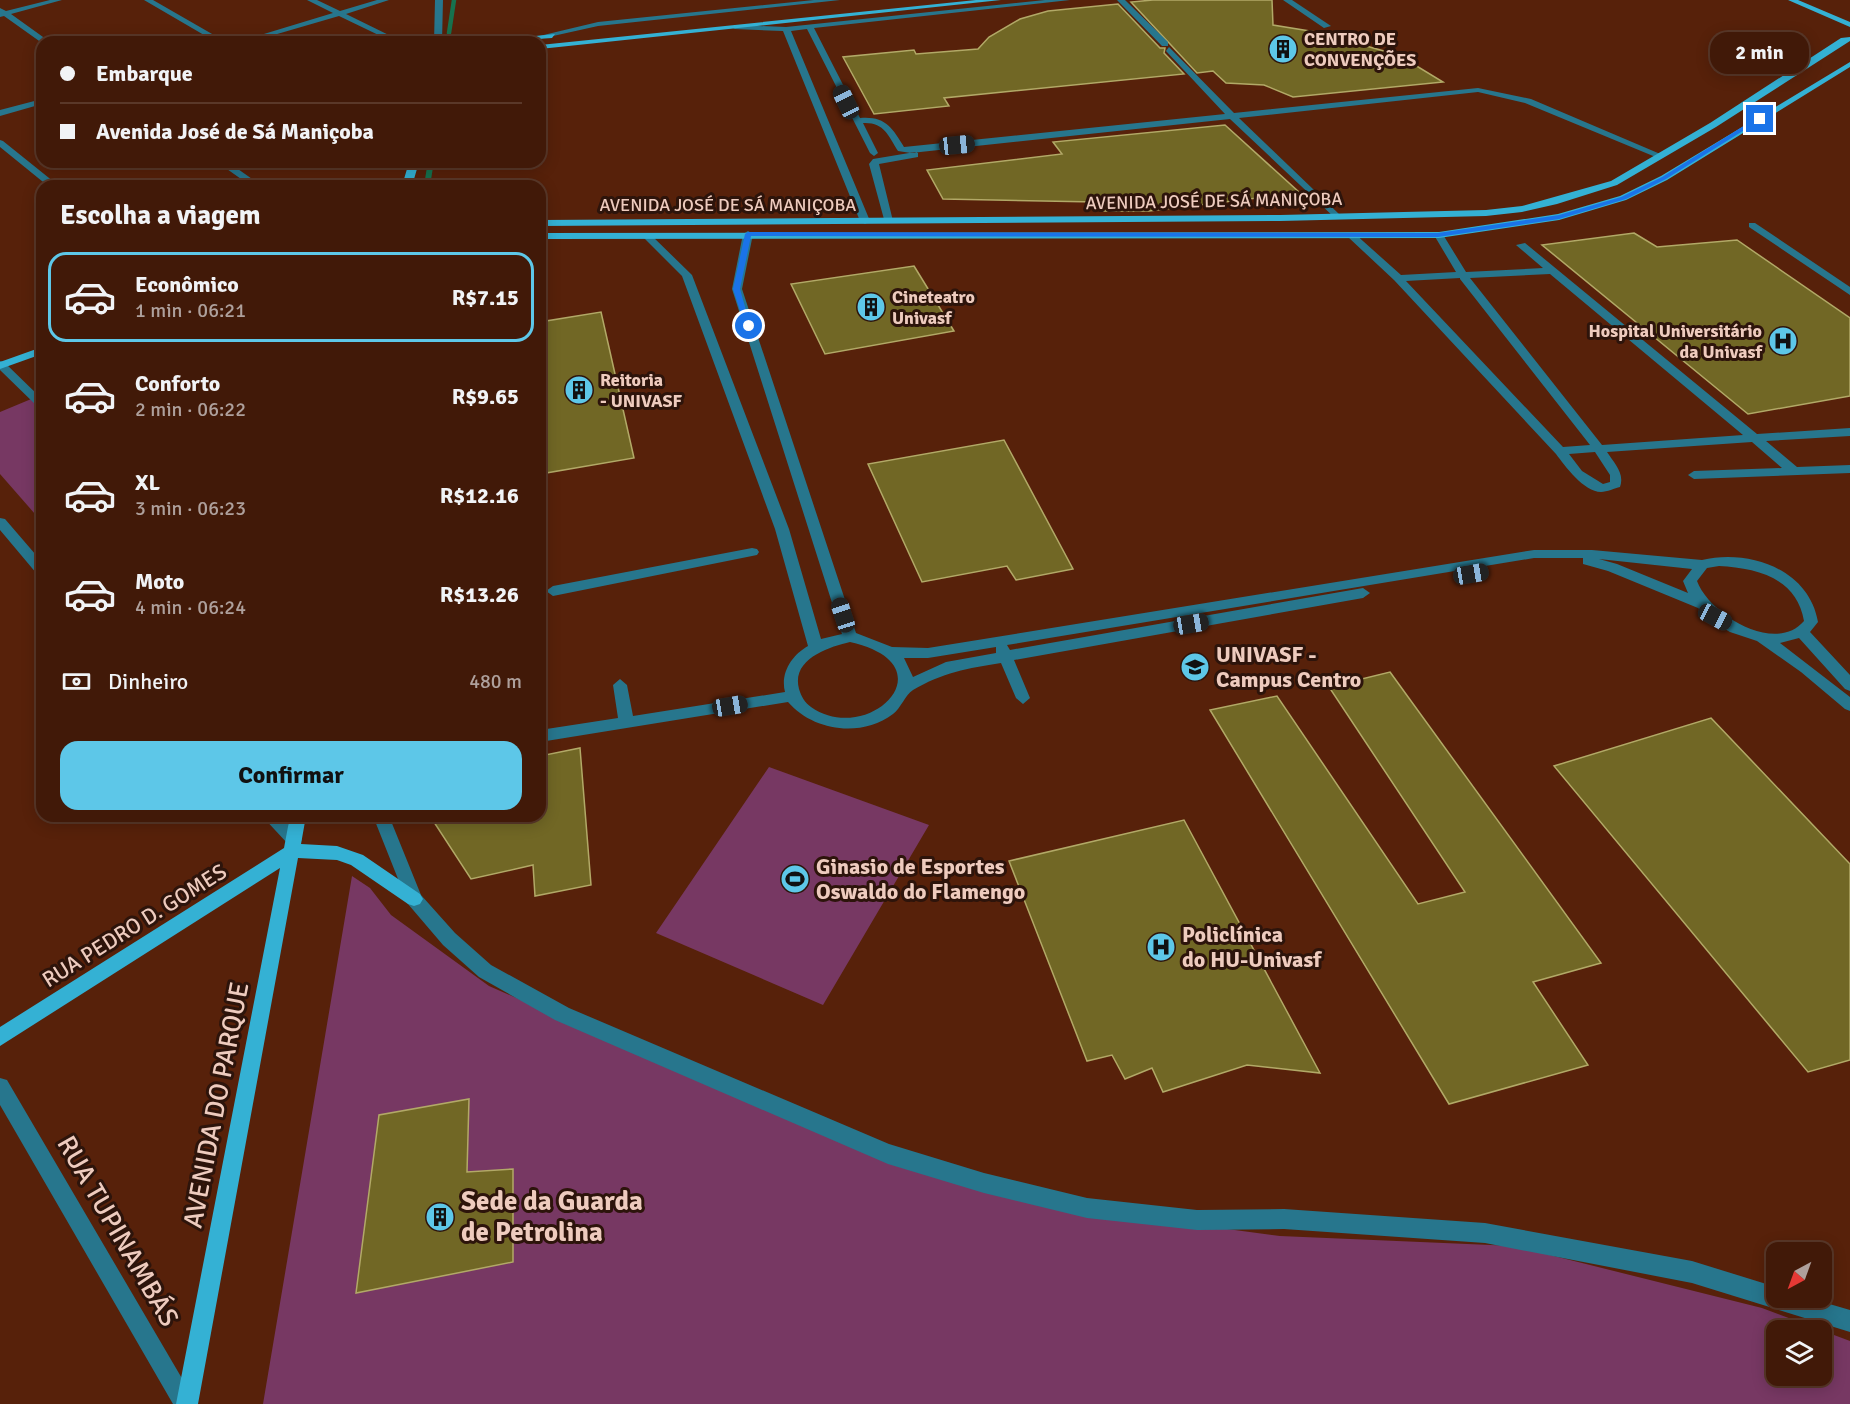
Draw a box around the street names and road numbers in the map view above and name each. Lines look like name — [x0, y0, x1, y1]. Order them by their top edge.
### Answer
street label: AVENIDA JOSÉ DE SÁ MANIÇOBA — [1085, 188, 1343, 214]
street label: AVENIDA JOSÉ DE SÁ MANIÇOBA — [600, 194, 856, 216]
street label: RUA PEDRO D. GOMES — [37, 858, 231, 993]
street label: AVENIDA DO PARQUE — [176, 979, 257, 1231]
street label: RUA TUPINAMBÁS — [50, 1130, 186, 1333]

